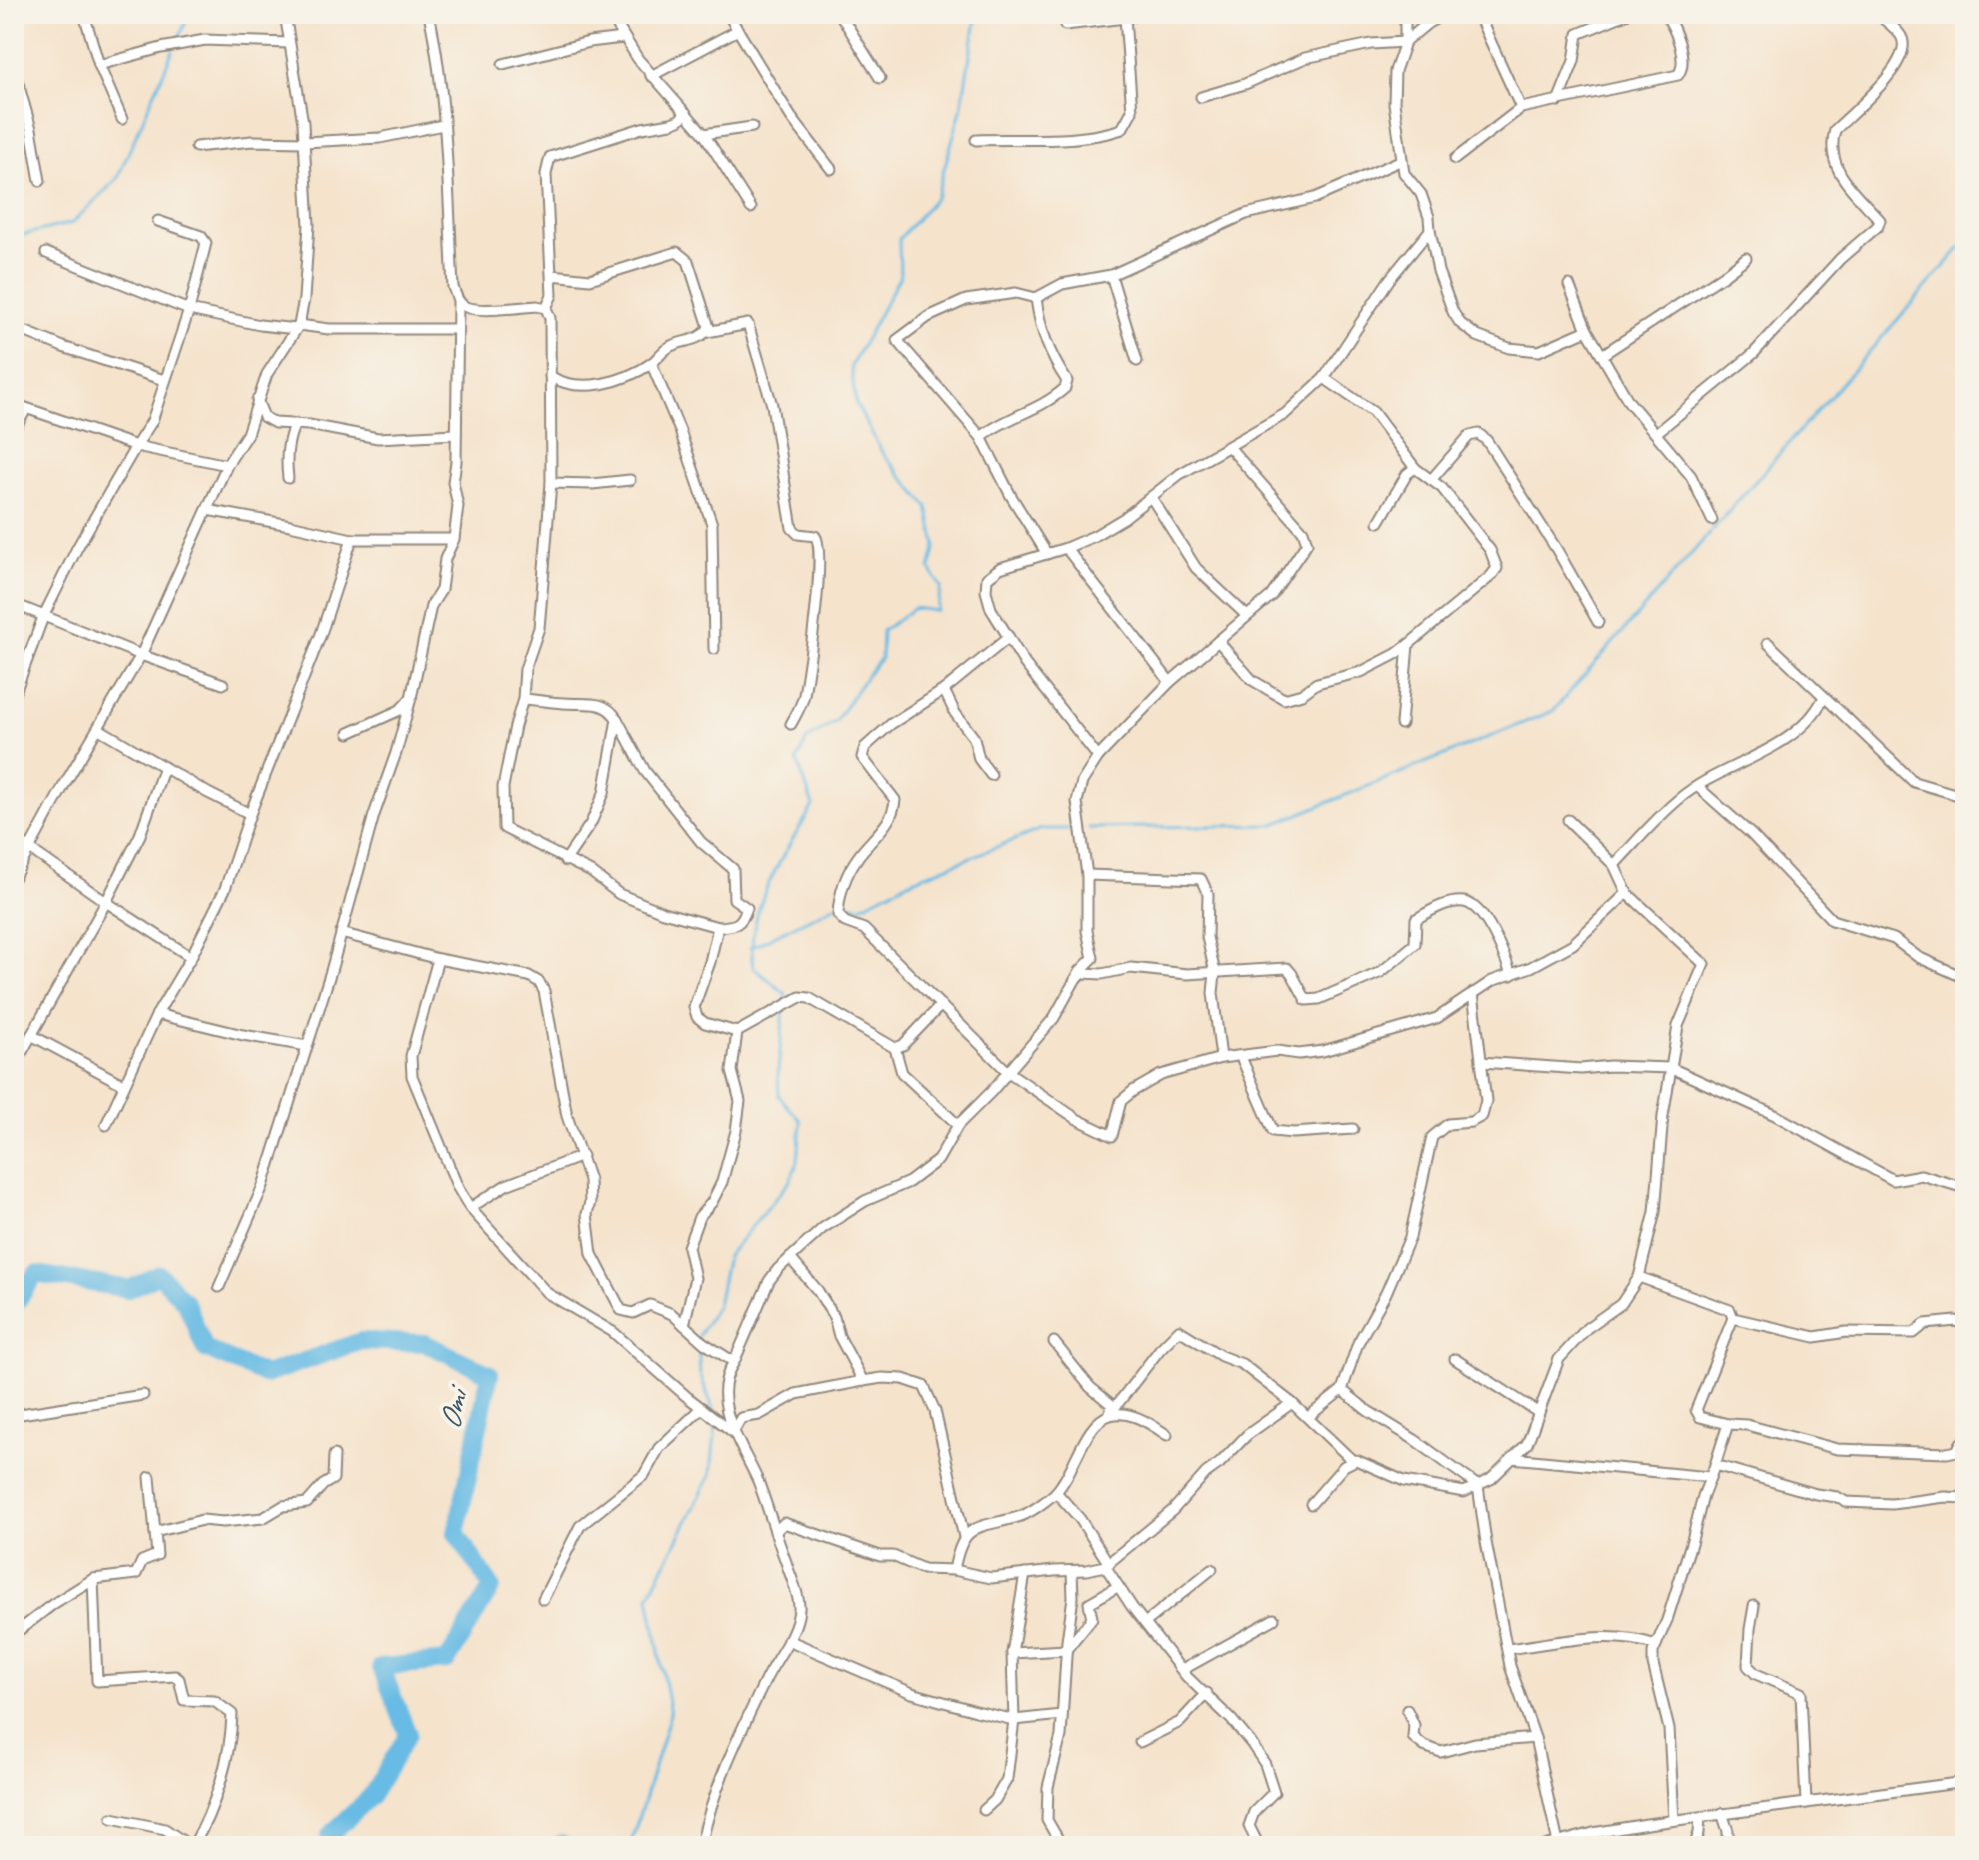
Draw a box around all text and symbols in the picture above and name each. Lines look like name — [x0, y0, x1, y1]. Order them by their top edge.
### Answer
water label: Omi — [430, 1380, 477, 1432]

